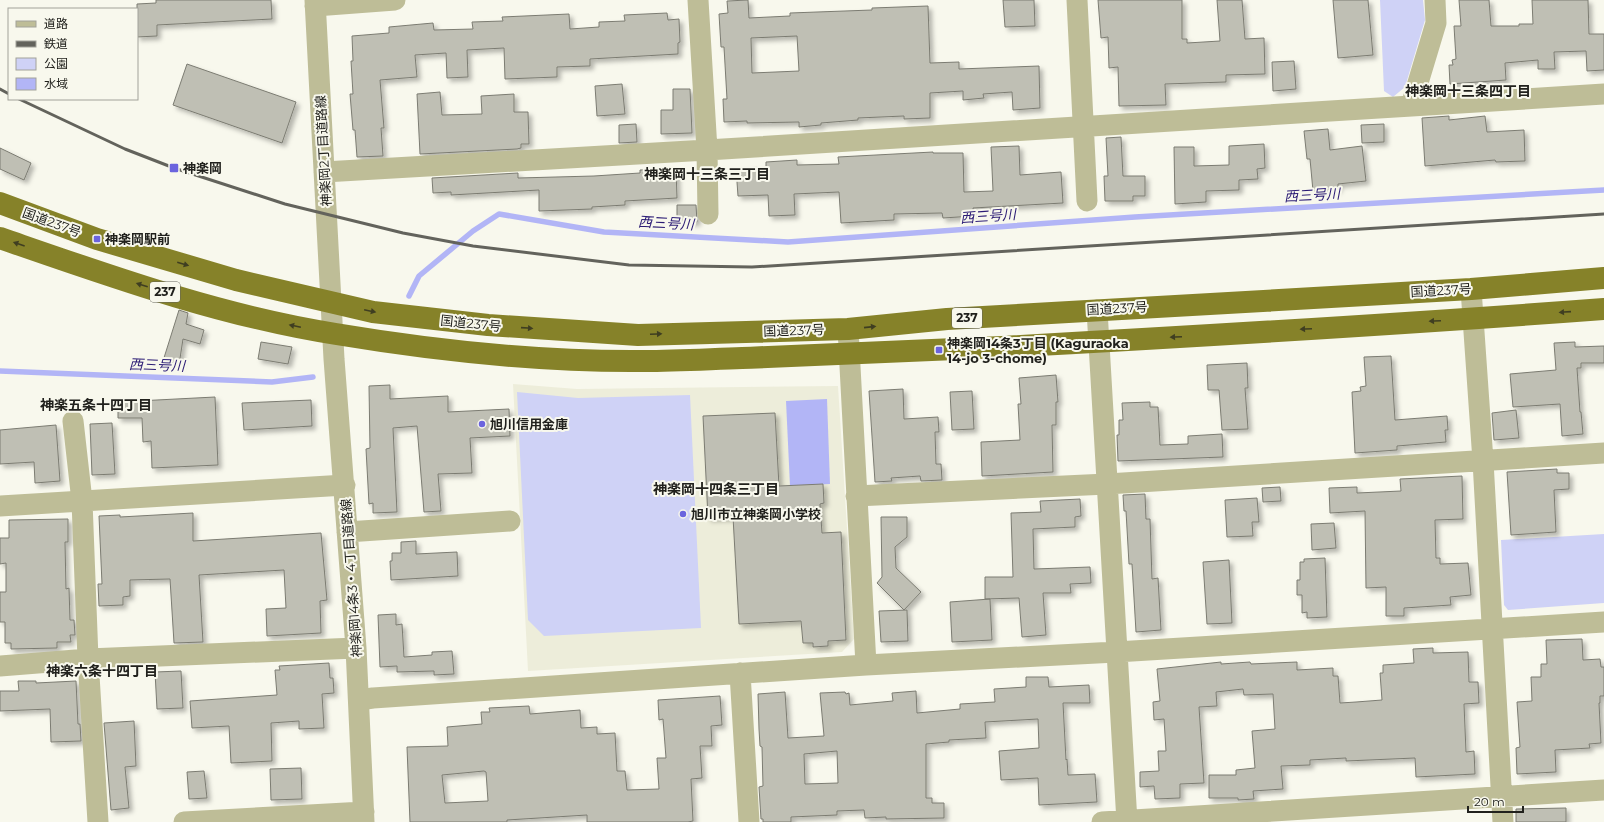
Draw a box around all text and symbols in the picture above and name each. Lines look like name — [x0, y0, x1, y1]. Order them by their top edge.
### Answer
legend — [8, 8, 138, 100]
text: 道路 — [44, 16, 68, 31]
text: 鉄道 — [44, 36, 68, 51]
text: 公園 — [44, 56, 68, 71]
text: 水域 — [44, 76, 68, 91]
district label: 神楽岡十三条四丁目 — [1405, 82, 1531, 100]
street label: 神楽岡2丁目道路線 — [312, 95, 334, 207]
place label: 神楽岡 — [183, 160, 222, 176]
marker: 神楽岡 — [168, 162, 180, 174]
district label: 神楽岡十三条三丁目 — [644, 165, 770, 183]
water label: 西三号川 — [1284, 184, 1342, 205]
street label: 国道237号 — [21, 204, 83, 240]
water label: 西三号川 — [959, 205, 1019, 227]
water label: 西三号川 — [638, 213, 696, 234]
place label: 神楽岡駅前 — [105, 231, 170, 247]
marker: 神楽岡駅前 — [92, 234, 102, 244]
one-way arrow — [12, 241, 24, 247]
one-way arrow — [177, 261, 189, 267]
street label: 国道237号 — [1410, 280, 1472, 300]
one-way arrow — [136, 282, 148, 288]
road number: 237 — [150, 282, 180, 302]
street label: 国道237号 — [1086, 298, 1148, 318]
one-way arrow — [364, 308, 376, 314]
road number: 237 — [952, 308, 982, 328]
one-way arrow — [1559, 308, 1571, 315]
street label: 国道237号 — [440, 312, 502, 334]
one-way arrow — [1428, 318, 1441, 324]
street label: 国道237号 — [763, 321, 825, 339]
one-way arrow — [289, 322, 301, 328]
one-way arrow — [864, 323, 876, 330]
one-way arrow — [521, 325, 533, 332]
one-way arrow — [1300, 325, 1312, 332]
one-way arrow — [650, 331, 662, 338]
one-way arrow — [1170, 333, 1182, 340]
place label: 神楽岡14条3丁目 (Kaguraoka 14-jo 3-chome) — [947, 335, 1129, 366]
marker: 神楽岡14条3丁目 (Kaguraoka 14-jo 3-chome) — [934, 345, 944, 355]
water label: 西三号川 — [129, 355, 187, 375]
district label: 神楽五条十四丁目 — [40, 396, 152, 414]
place label: 旭川信用金庫 — [490, 416, 568, 432]
marker: 旭川信用金庫 — [477, 419, 487, 429]
district label: 神楽岡十四条三丁目 — [653, 480, 779, 498]
street label: 神楽岡14条3・4丁目道路線 — [337, 498, 365, 658]
place label: 旭川市立神楽岡小学校 — [691, 506, 821, 522]
marker: 旭川市立神楽岡小学校 — [678, 509, 688, 519]
district label: 神楽六条十四丁目 — [46, 662, 158, 680]
scale bar — [1468, 788, 1523, 814]
text: 20 m — [1474, 794, 1505, 809]

